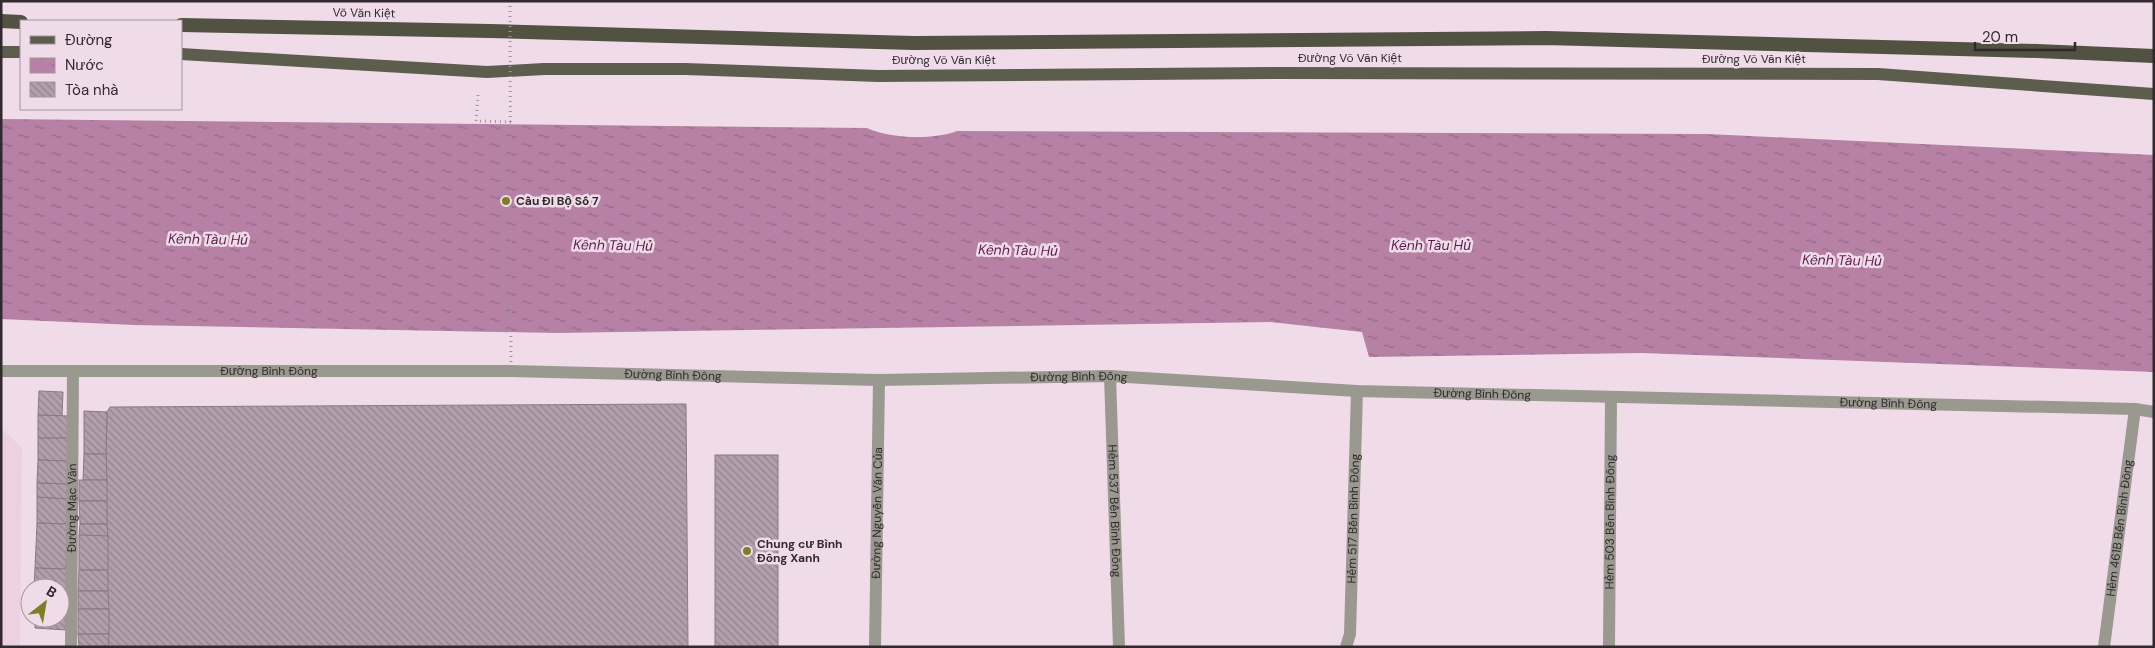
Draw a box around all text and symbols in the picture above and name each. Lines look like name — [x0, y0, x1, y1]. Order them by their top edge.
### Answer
street label: Võ Văn Kiệt — [332, 4, 396, 22]
legend — [20, 20, 182, 110]
scale bar — [1975, 20, 2075, 52]
text: 20 m — [1982, 27, 2018, 47]
text: Đường — [65, 30, 113, 50]
street label: Đường Võ Văn Kiệt — [1298, 50, 1402, 66]
street label: Đường Võ Văn Kiệt — [1702, 51, 1806, 67]
street label: Đường Võ Văn Kiệt — [892, 52, 996, 68]
text: Nước — [65, 55, 104, 75]
text: Tòa nhà — [65, 80, 119, 100]
place label: Cầu Đi Bộ Số 7 — [516, 193, 599, 209]
marker: Cầu Đi Bộ Số 7 — [500, 195, 512, 207]
water label: Kênh Tàu Hủ — [168, 229, 248, 249]
water label: Kênh Tàu Hủ — [573, 235, 653, 255]
water label: Kênh Tàu Hủ — [1391, 236, 1471, 254]
water label: Kênh Tàu Hủ — [978, 240, 1058, 260]
water label: Kênh Tàu Hủ — [1802, 250, 1882, 270]
street label: Đường Bình Đông — [220, 363, 318, 379]
street label: Đường Bình Đông — [624, 366, 722, 384]
street label: Đường Bình Đông — [1030, 368, 1128, 385]
street label: Đường Bình Đông — [1433, 385, 1532, 403]
street label: Đường Bình Đông — [1839, 394, 1937, 412]
street label: Hẻm 537 Bến Bình Đông — [1104, 444, 1125, 578]
street label: Đường Nguyễn Văn Của — [868, 447, 886, 579]
street label: Hẻm 517 Bến Bình Đông — [1343, 453, 1363, 584]
street label: Hẻm 503 Bến Bình Đông — [1601, 454, 1619, 590]
street label: Hẻm 461B Bến Bình Đông — [2103, 458, 2136, 598]
street label: Đường Mạc Vân — [64, 463, 80, 552]
place label: Chung cư Bình Đông Xanh — [757, 536, 843, 566]
marker: Chung cư Bình Đông Xanh — [741, 545, 753, 557]
north arrow — [20, 578, 70, 628]
text: B — [43, 582, 60, 602]

